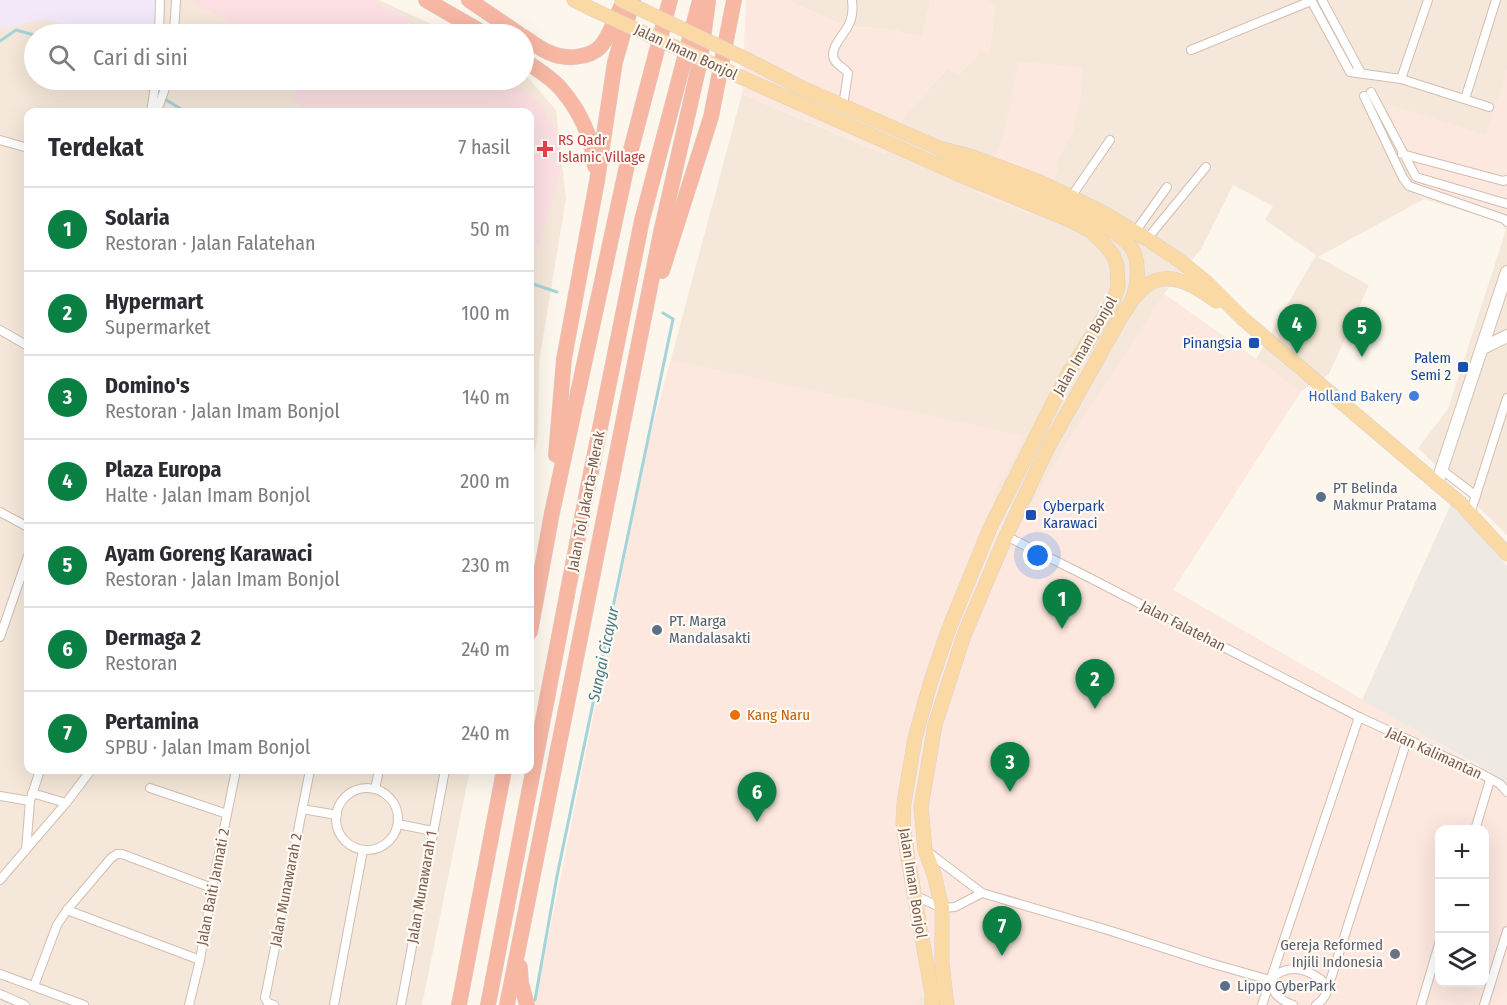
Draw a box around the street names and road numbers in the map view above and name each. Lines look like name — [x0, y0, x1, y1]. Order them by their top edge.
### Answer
street label: Jalan Imam Bonjol — [632, 20, 740, 84]
street label: Jalan Imam Bonjol — [1049, 293, 1121, 399]
street label: Jalan Tol Jakarta–Merak — [564, 429, 608, 573]
street label: Jalan Falatehan — [1137, 597, 1229, 655]
street label: Jalan Kalimantan — [1383, 723, 1485, 783]
street label: Jalan Baiti Jannati 2 — [193, 827, 233, 947]
street label: Jalan Imam Bonjol — [895, 827, 931, 939]
street label: Jalan Munawarah 1 — [403, 829, 441, 945]
street label: Jalan Munawarah 2 — [266, 832, 306, 948]

